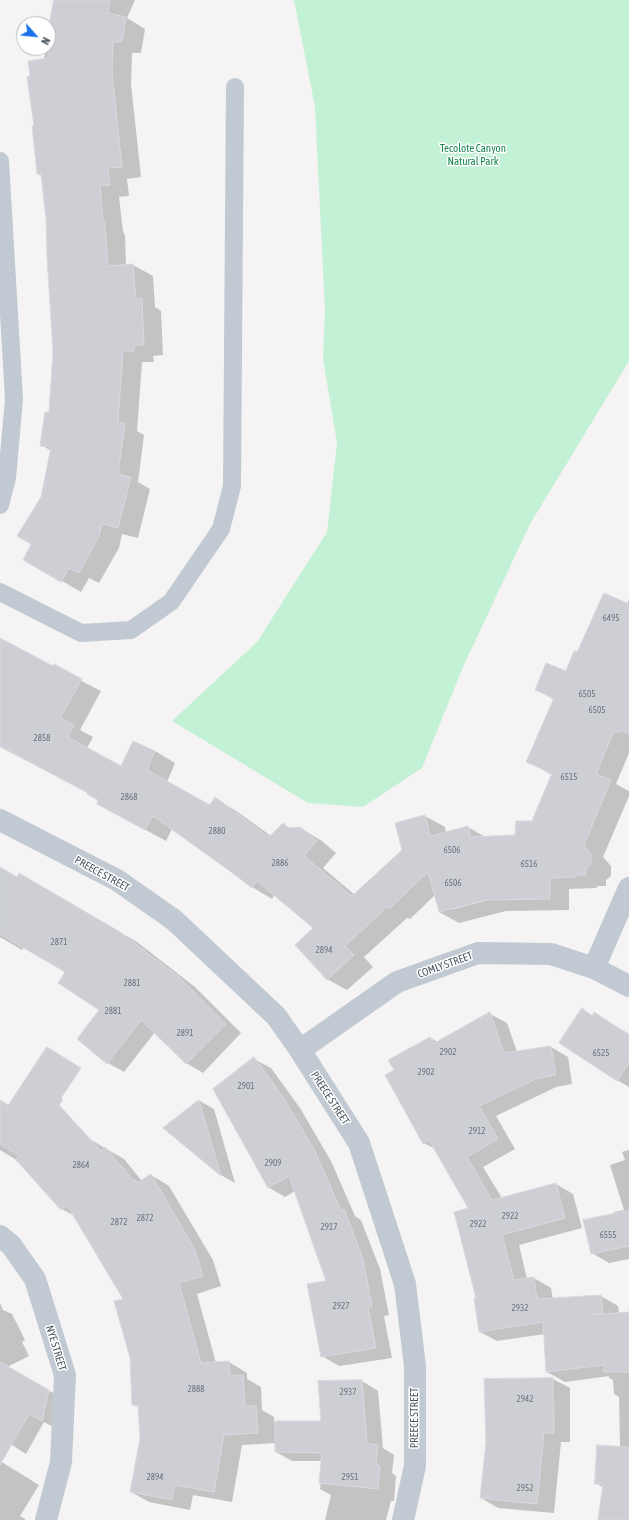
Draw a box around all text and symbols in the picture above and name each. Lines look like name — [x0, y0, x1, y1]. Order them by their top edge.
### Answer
north arrow — [16, 16, 56, 56]
text: N — [39, 35, 53, 47]
park label: Tecolote Canyon Natural Park — [440, 142, 506, 168]
house number: 6495 — [603, 613, 619, 623]
house number: 6505 — [579, 689, 595, 699]
house number: 6505 — [589, 705, 605, 715]
house number: 2858 — [34, 733, 50, 743]
house number: 6515 — [561, 772, 577, 782]
house number: 2868 — [121, 792, 137, 802]
house number: 2880 — [209, 826, 225, 836]
house number: 6506 — [444, 845, 460, 855]
street label: PREECE STREET — [72, 854, 132, 894]
house number: 2886 — [272, 858, 288, 868]
house number: 6516 — [521, 859, 537, 869]
house number: 6506 — [445, 878, 461, 888]
house number: 2871 — [51, 937, 67, 947]
house number: 2894 — [316, 945, 332, 955]
street label: COMLY STREET — [416, 949, 474, 981]
house number: 2881 — [124, 978, 140, 988]
house number: 2881 — [105, 1006, 121, 1016]
house number: 2891 — [177, 1028, 193, 1038]
house number: 2902 — [440, 1047, 456, 1057]
house number: 6525 — [593, 1048, 609, 1058]
house number: 2902 — [418, 1067, 434, 1077]
street label: PREECE STREET — [308, 1069, 352, 1127]
house number: 2901 — [238, 1081, 254, 1091]
house number: 2912 — [469, 1126, 485, 1136]
house number: 2909 — [265, 1158, 281, 1168]
house number: 2864 — [73, 1160, 89, 1170]
house number: 2922 — [502, 1211, 518, 1221]
house number: 2872 — [137, 1213, 153, 1223]
house number: 2872 — [111, 1217, 127, 1227]
house number: 2922 — [470, 1219, 486, 1229]
house number: 2917 — [321, 1222, 337, 1232]
house number: 6555 — [600, 1230, 616, 1240]
house number: 2927 — [333, 1301, 349, 1311]
house number: 2932 — [512, 1303, 528, 1313]
street label: NYE STREET — [43, 1324, 69, 1372]
house number: 2888 — [188, 1384, 204, 1394]
house number: 2937 — [340, 1387, 356, 1397]
street label: PREECE STREET — [408, 1388, 422, 1448]
house number: 2942 — [517, 1394, 533, 1404]
house number: 2894 — [147, 1472, 163, 1482]
house number: 2951 — [342, 1472, 358, 1482]
house number: 2952 — [517, 1483, 533, 1493]

